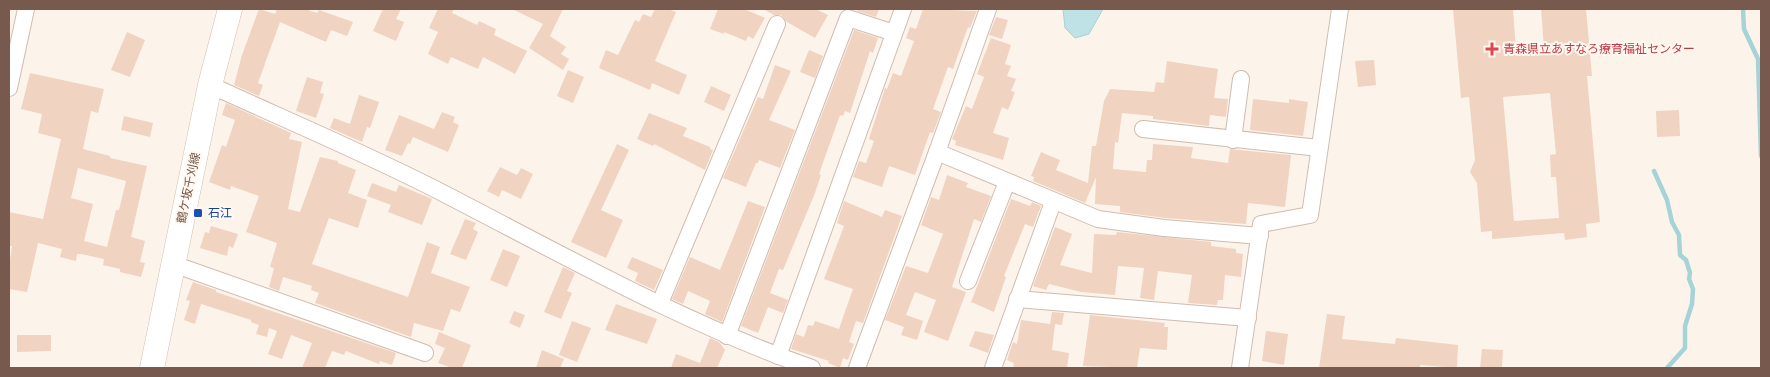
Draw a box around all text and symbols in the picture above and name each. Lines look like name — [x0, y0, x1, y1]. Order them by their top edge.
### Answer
place label: 青森県立あすなろ療育福祉センター — [1503, 41, 1695, 58]
marker: 青森県立あすなろ療育福祉センター — [1485, 42, 1499, 56]
street label: 鶴ケ坂千刈線 — [173, 151, 205, 225]
place label: 石江 — [208, 205, 232, 222]
marker: 石江 — [192, 207, 204, 219]

